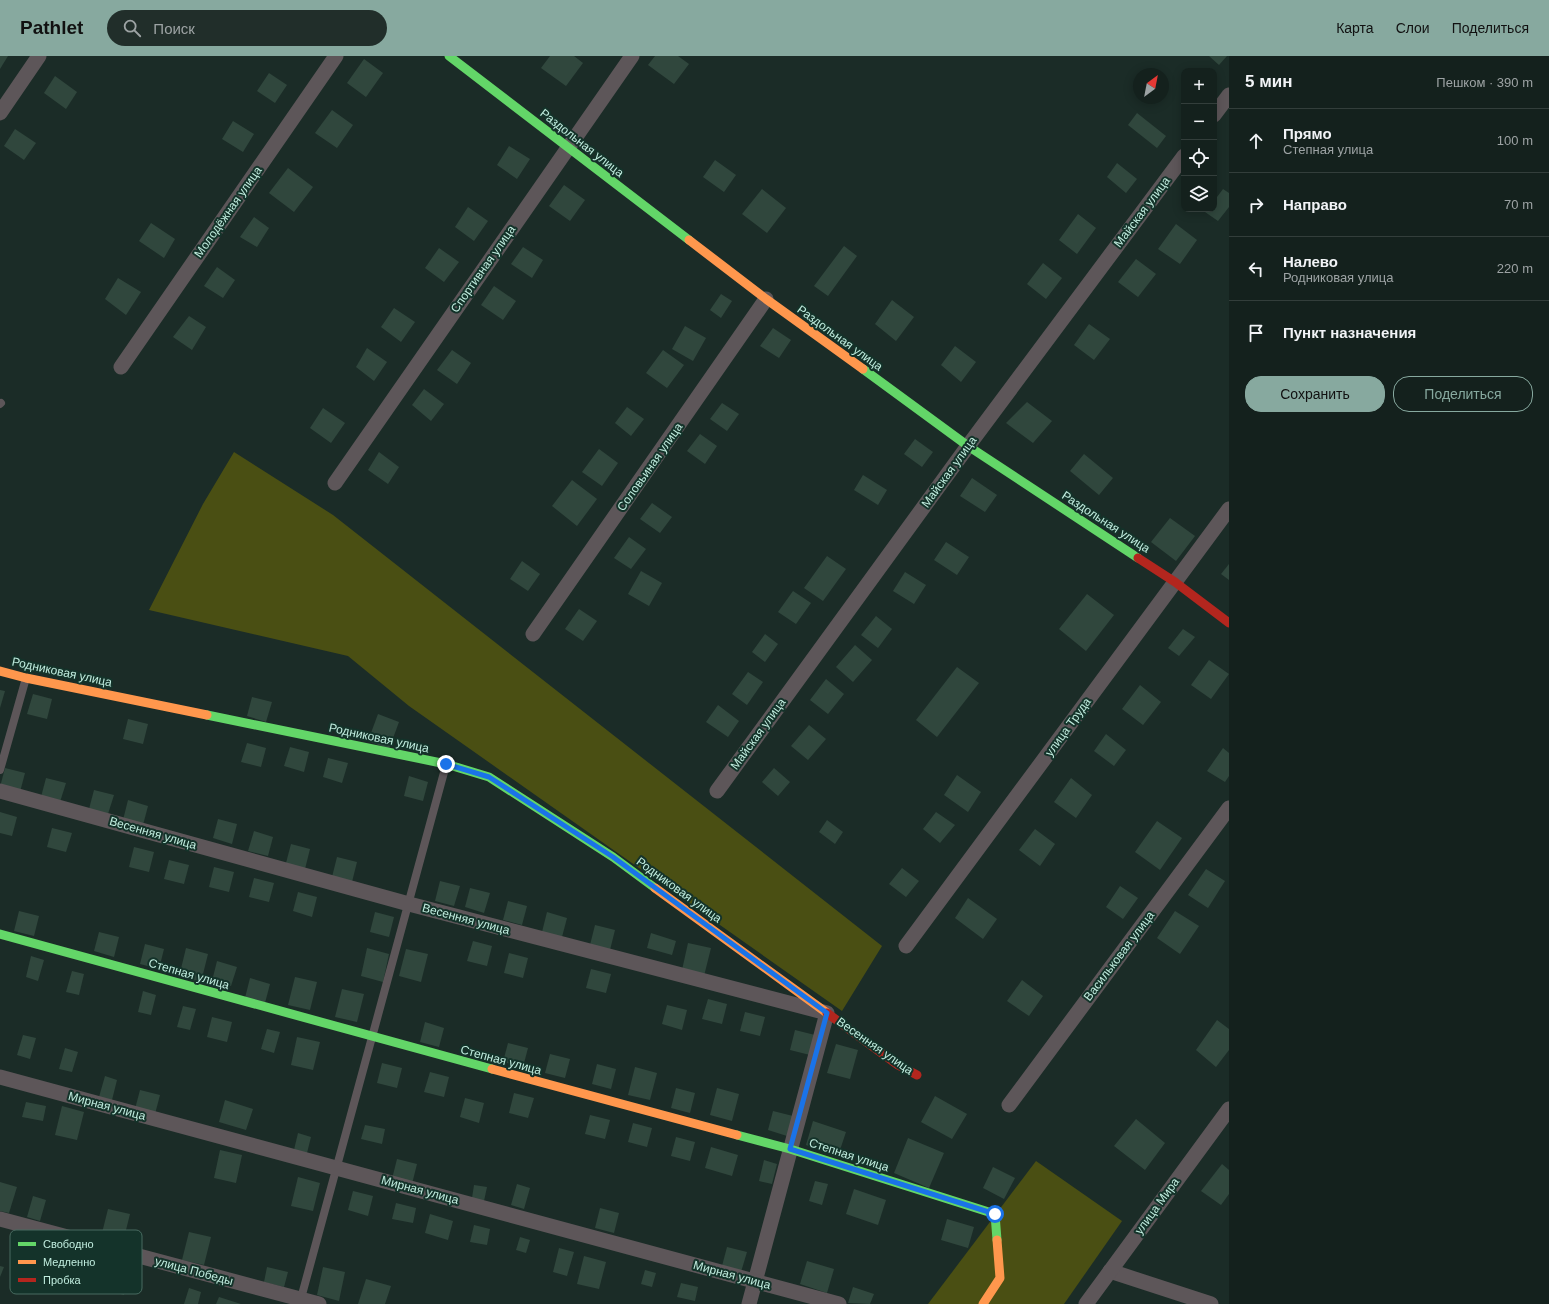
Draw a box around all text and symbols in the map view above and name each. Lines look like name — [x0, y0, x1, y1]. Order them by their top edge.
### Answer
search box — [107, 10, 387, 46]
text: Pathlet — [20, 17, 83, 38]
icon: search — [121, 17, 143, 39]
text: Поиск — [153, 20, 195, 37]
text: Карта — [1336, 20, 1374, 36]
text: Слои — [1396, 20, 1430, 36]
text: Поделиться — [1452, 20, 1529, 36]
north arrow — [1133, 68, 1169, 104]
map controls — [1181, 68, 1217, 212]
button: + — [1181, 68, 1217, 104]
text: 5 мин — [1245, 72, 1292, 91]
text: Пешком · 390 m — [1436, 75, 1533, 90]
button: − — [1181, 104, 1217, 140]
street label: Раздольная улица — [537, 106, 627, 180]
text: Прямо — [1283, 125, 1332, 142]
icon: ahead — [1245, 130, 1267, 152]
text: 100 m — [1497, 133, 1533, 148]
button: locate — [1181, 140, 1217, 176]
text: Степная улица — [1283, 142, 1373, 157]
street label: Молодёжная улица — [191, 164, 265, 260]
street label: Майская улица — [1111, 174, 1173, 250]
button: layers — [1181, 176, 1217, 212]
icon: right — [1245, 194, 1267, 216]
text: Направо — [1283, 196, 1347, 213]
text: 70 m — [1504, 197, 1533, 212]
street label: Спортивная улица — [448, 223, 518, 315]
text: Налево — [1283, 253, 1338, 270]
icon: left — [1245, 258, 1267, 280]
text: 220 m — [1497, 261, 1533, 276]
text: Родниковая улица — [1283, 270, 1394, 285]
street label: Раздольная улица — [795, 302, 886, 374]
icon: arrive — [1245, 322, 1267, 344]
text: Пункт назначения — [1283, 324, 1416, 341]
button: Сохранить — [1245, 376, 1385, 412]
button: Поделиться — [1393, 376, 1533, 412]
street label: Соловьиная улица — [614, 420, 686, 514]
street label: Майская улица — [918, 433, 980, 510]
street label: Раздольная улица — [1059, 488, 1153, 556]
street label: Родниковая улица — [11, 655, 114, 690]
street label: Майская улица — [727, 695, 789, 772]
street label: улица Труда — [1042, 695, 1094, 759]
street label: Родниковая улица — [328, 721, 431, 756]
route end — [437, 755, 455, 773]
street label: Весенняя улица — [108, 814, 198, 852]
street label: Родниковая улица — [634, 854, 725, 926]
street label: Весенняя улица — [421, 901, 512, 937]
street label: Васильковая улица — [1081, 908, 1157, 1004]
street label: Степная улица — [147, 956, 231, 992]
street label: Весенняя улица — [834, 1014, 916, 1078]
street label: Степная улица — [459, 1042, 543, 1078]
street label: Мирная улица — [67, 1089, 148, 1123]
street label: Степная улица — [807, 1135, 891, 1175]
street label: Мирная улица — [380, 1173, 461, 1207]
street label: улица Мира — [1132, 1175, 1182, 1237]
route start — [986, 1205, 1004, 1223]
legend — [10, 1230, 142, 1294]
text: Свободно — [43, 1238, 94, 1250]
street label: улица Победы — [153, 1254, 235, 1288]
text: Медленно — [43, 1256, 95, 1268]
street label: Мирная улица — [692, 1258, 773, 1292]
text: Пробка — [43, 1274, 81, 1286]

